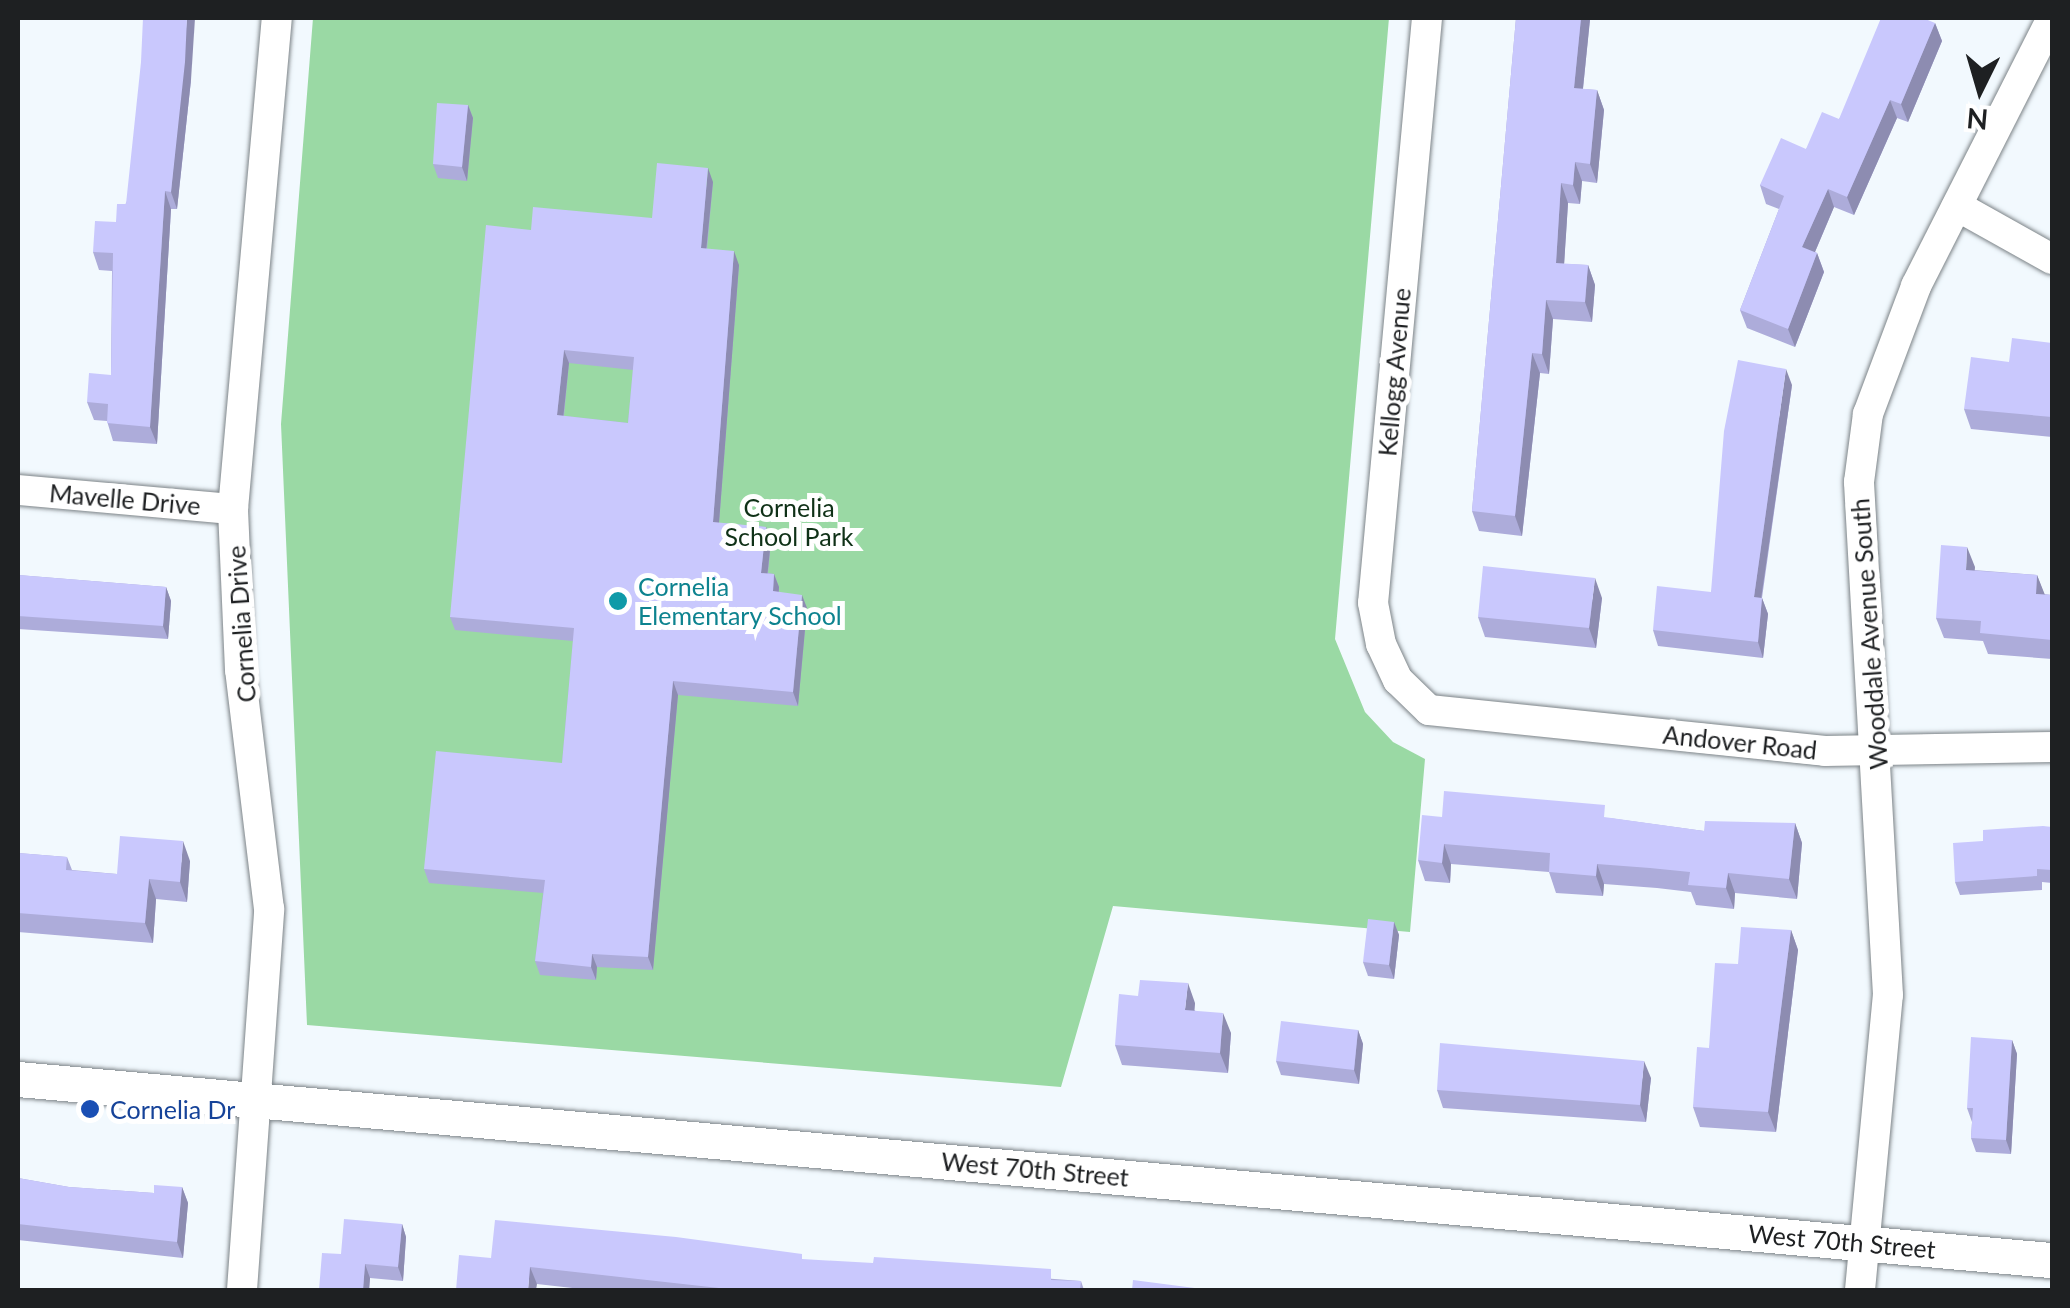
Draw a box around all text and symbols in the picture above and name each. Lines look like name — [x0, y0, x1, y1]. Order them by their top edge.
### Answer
north arrow — [1930, 40, 2030, 140]
text: N — [1965, 102, 1990, 138]
street label: Kellogg Avenue — [1372, 286, 1416, 458]
street label: Mavelle Drive — [48, 477, 202, 521]
park label: Cornelia School Park — [725, 493, 853, 552]
street label: Wooddale Avenue South — [1845, 497, 1893, 771]
street label: Cornelia Drive — [221, 545, 261, 703]
place label: Cornelia Elementary School — [638, 572, 842, 631]
marker: Cornelia Elementary School — [607, 590, 629, 612]
street label: Andover Road — [1661, 719, 1819, 765]
place label: Cornelia Dr — [110, 1094, 235, 1124]
marker: Cornelia Dr — [79, 1098, 101, 1120]
street label: West 70th Street — [940, 1146, 1130, 1192]
street label: West 70th Street — [1747, 1218, 1937, 1264]

